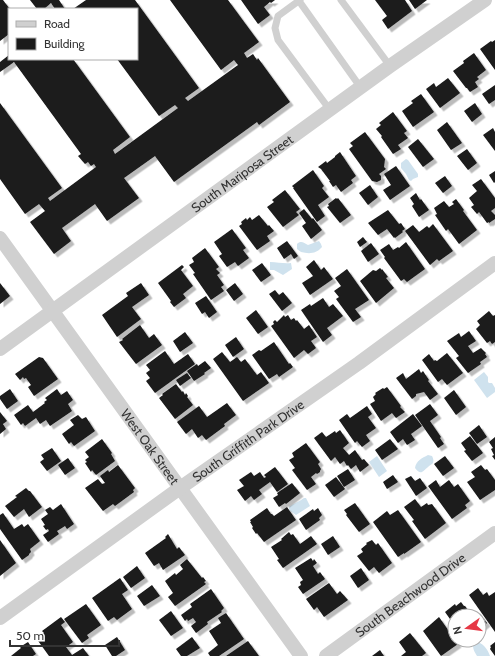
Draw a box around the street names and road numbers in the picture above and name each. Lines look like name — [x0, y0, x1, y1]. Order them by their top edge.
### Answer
street label: South Mariposa Street — [188, 131, 297, 216]
street label: South Griffith Park Drive — [189, 396, 307, 485]
street label: West Oak Street — [118, 406, 183, 488]
street label: South Beachwood Drive — [352, 549, 469, 640]

